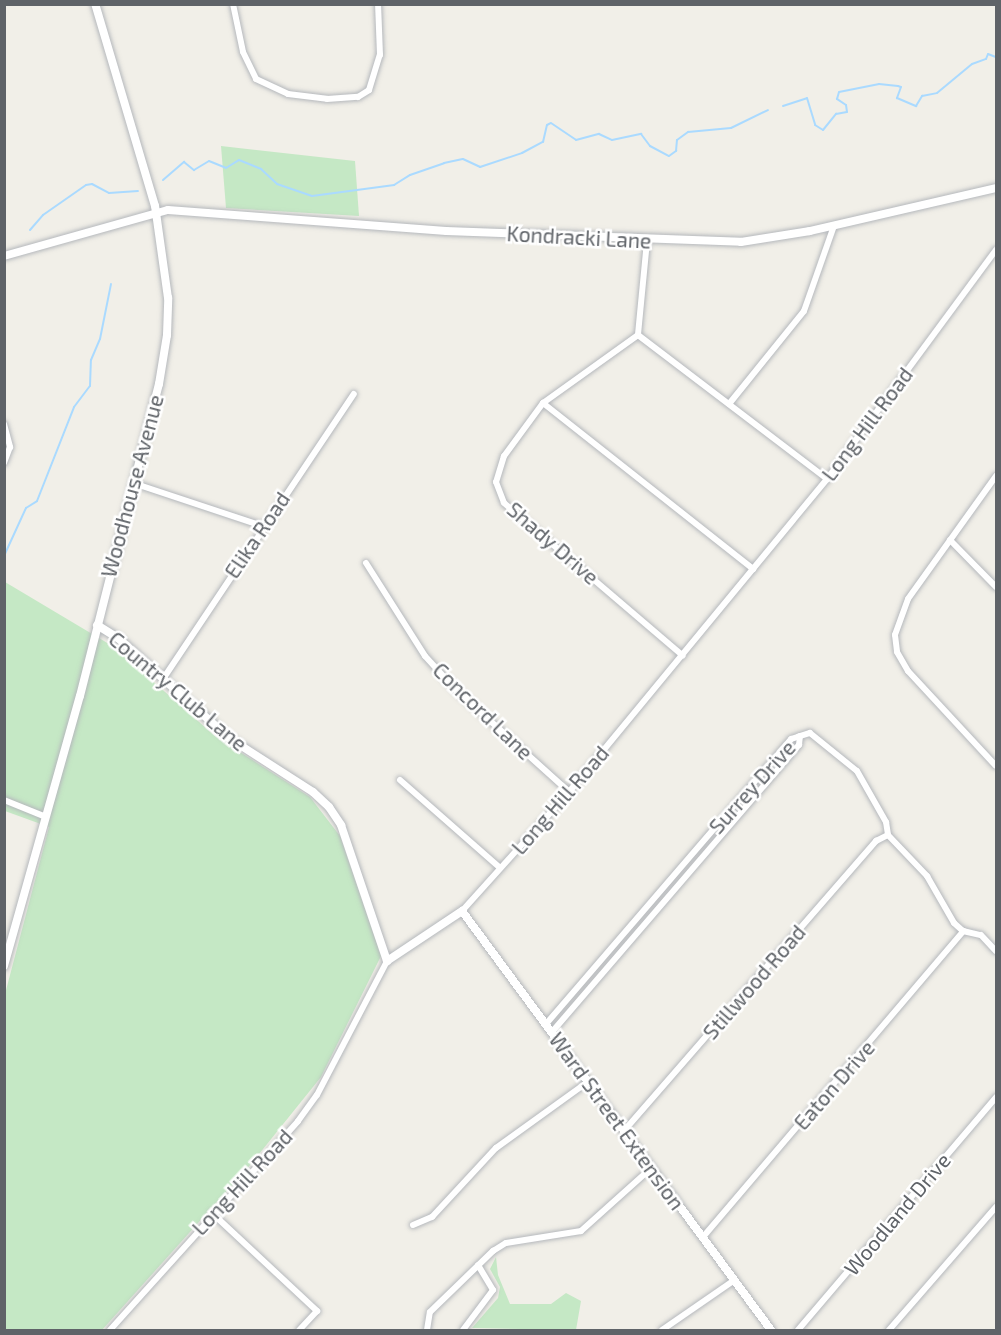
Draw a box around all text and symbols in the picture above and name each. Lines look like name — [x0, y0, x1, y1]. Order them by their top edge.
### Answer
street label: Kondracki Lane — [506, 221, 652, 253]
street label: Long Hill Road — [816, 362, 918, 486]
street label: Woodhouse Avenue — [95, 392, 169, 580]
street label: Elika Road — [219, 487, 295, 583]
street label: Shady Drive — [502, 496, 604, 590]
street label: Country Club Lane — [104, 626, 252, 756]
street label: Concord Lane — [428, 657, 538, 765]
street label: Surrey Drive — [703, 735, 801, 839]
street label: Long Hill Road — [506, 740, 614, 860]
street label: Stillwood Road — [698, 920, 810, 1044]
street label: Ward Street Extension — [544, 1027, 690, 1215]
street label: Eaton Drive — [788, 1035, 880, 1135]
street label: Long Hill Road — [186, 1124, 298, 1240]
street label: Woodland Drive — [839, 1148, 955, 1280]

